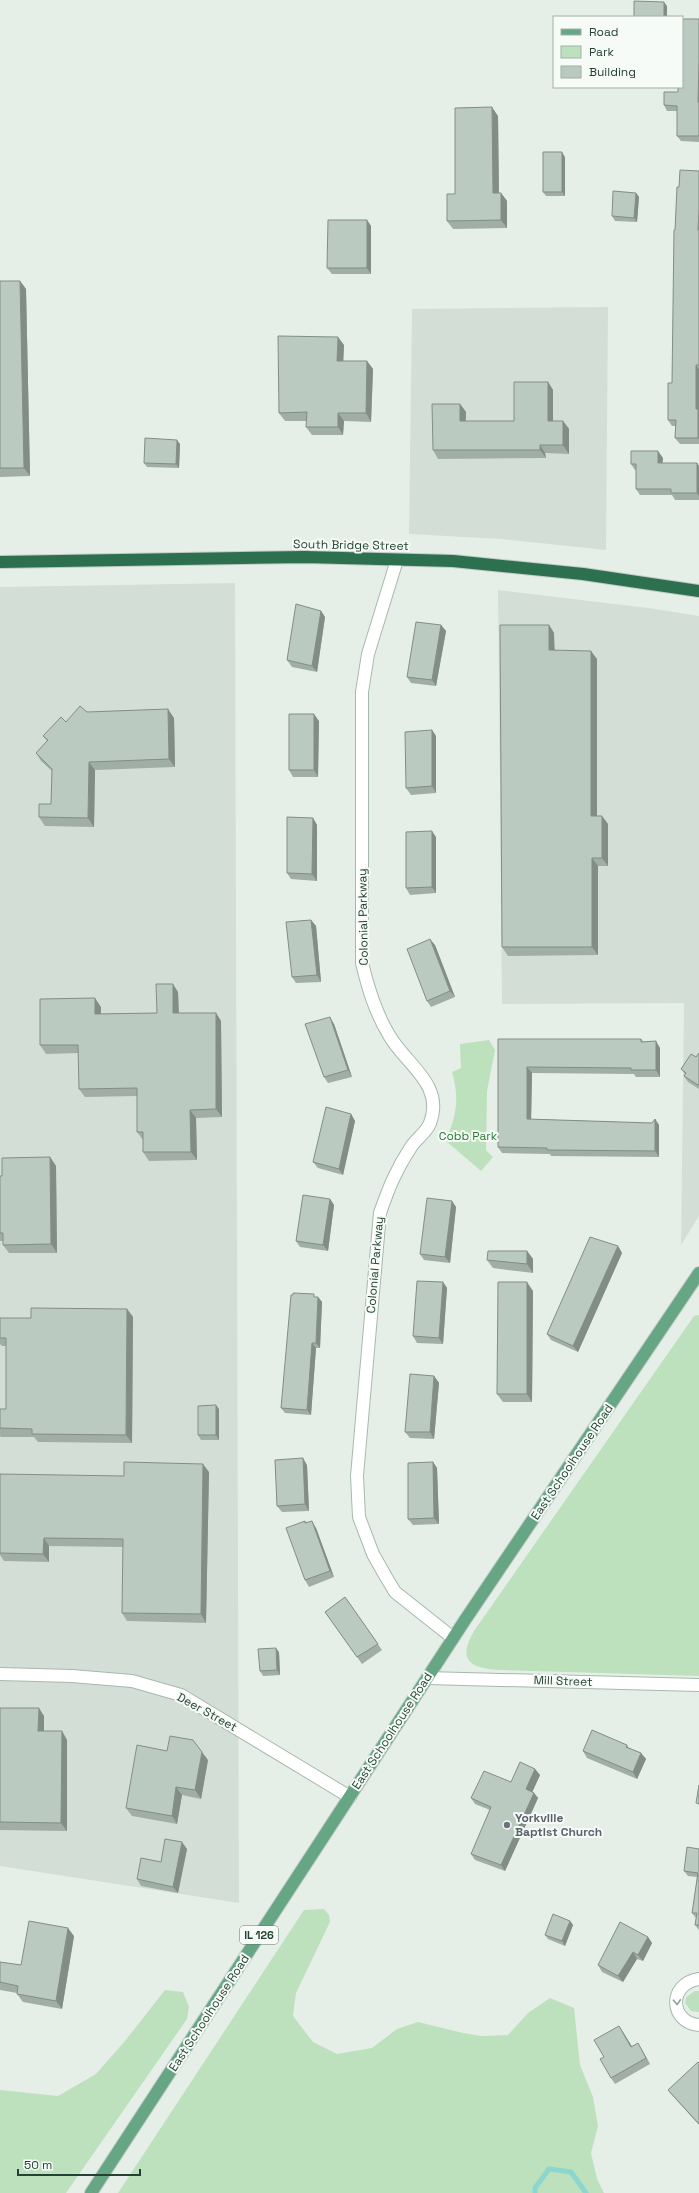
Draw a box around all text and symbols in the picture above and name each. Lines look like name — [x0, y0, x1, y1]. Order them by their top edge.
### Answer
legend — [553, 16, 683, 88]
text: Road — [589, 24, 618, 40]
text: Park — [589, 44, 614, 60]
text: Building — [589, 64, 636, 80]
street label: South Bridge Street — [293, 536, 409, 554]
street label: Colonial Parkway — [354, 868, 372, 966]
park label: Cobb Park — [439, 1128, 498, 1144]
street label: Colonial Parkway — [363, 1216, 387, 1314]
street label: East Schoolhouse Road — [527, 1401, 617, 1523]
street label: East Schoolhouse Road — [348, 1670, 436, 1792]
street label: Mill Street — [533, 1672, 593, 1690]
street label: Deer Street — [174, 1689, 240, 1735]
place label: Yorkville Baptist Church — [515, 1810, 602, 1840]
marker: Yorkville Baptist Church — [502, 1820, 512, 1830]
road number: IL 126 — [240, 1926, 278, 1944]
street label: East Schoolhouse Road — [165, 1952, 253, 2074]
one-way arrow — [673, 1999, 681, 2005]
scale bar — [18, 2151, 140, 2177]
text: 50 m — [24, 2157, 52, 2173]

